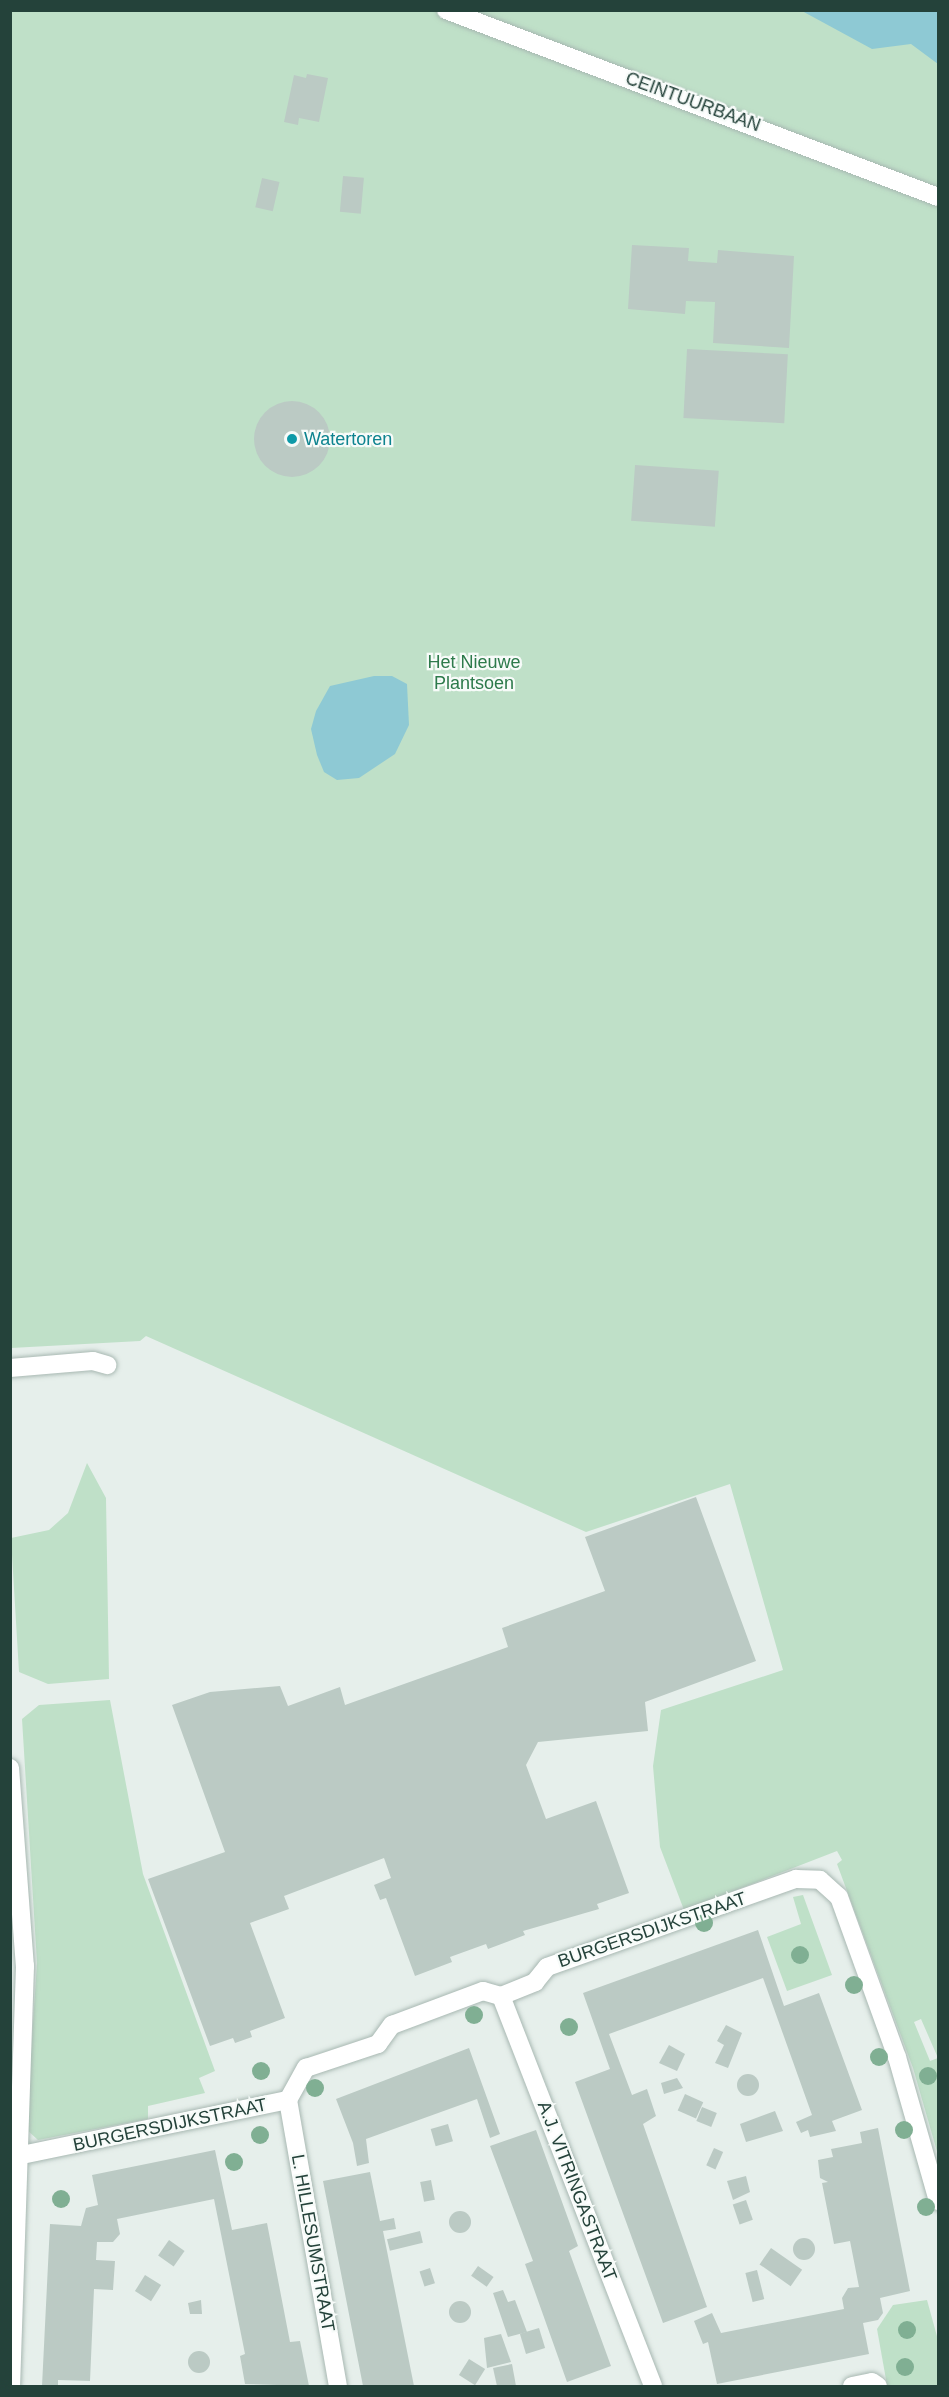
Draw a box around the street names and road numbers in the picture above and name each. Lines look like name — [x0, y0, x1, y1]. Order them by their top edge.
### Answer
street label: CEINTUURBAAN — [623, 68, 763, 136]
street label: BURGERSDIJKSTRAAT — [555, 1888, 749, 1972]
street label: BURGERSDIJKSTRAAT — [71, 2094, 269, 2156]
street label: A.J. VITRINGASTRAAT — [533, 2098, 621, 2284]
street label: L. HILLESUMSTRAAT — [287, 2153, 339, 2333]

